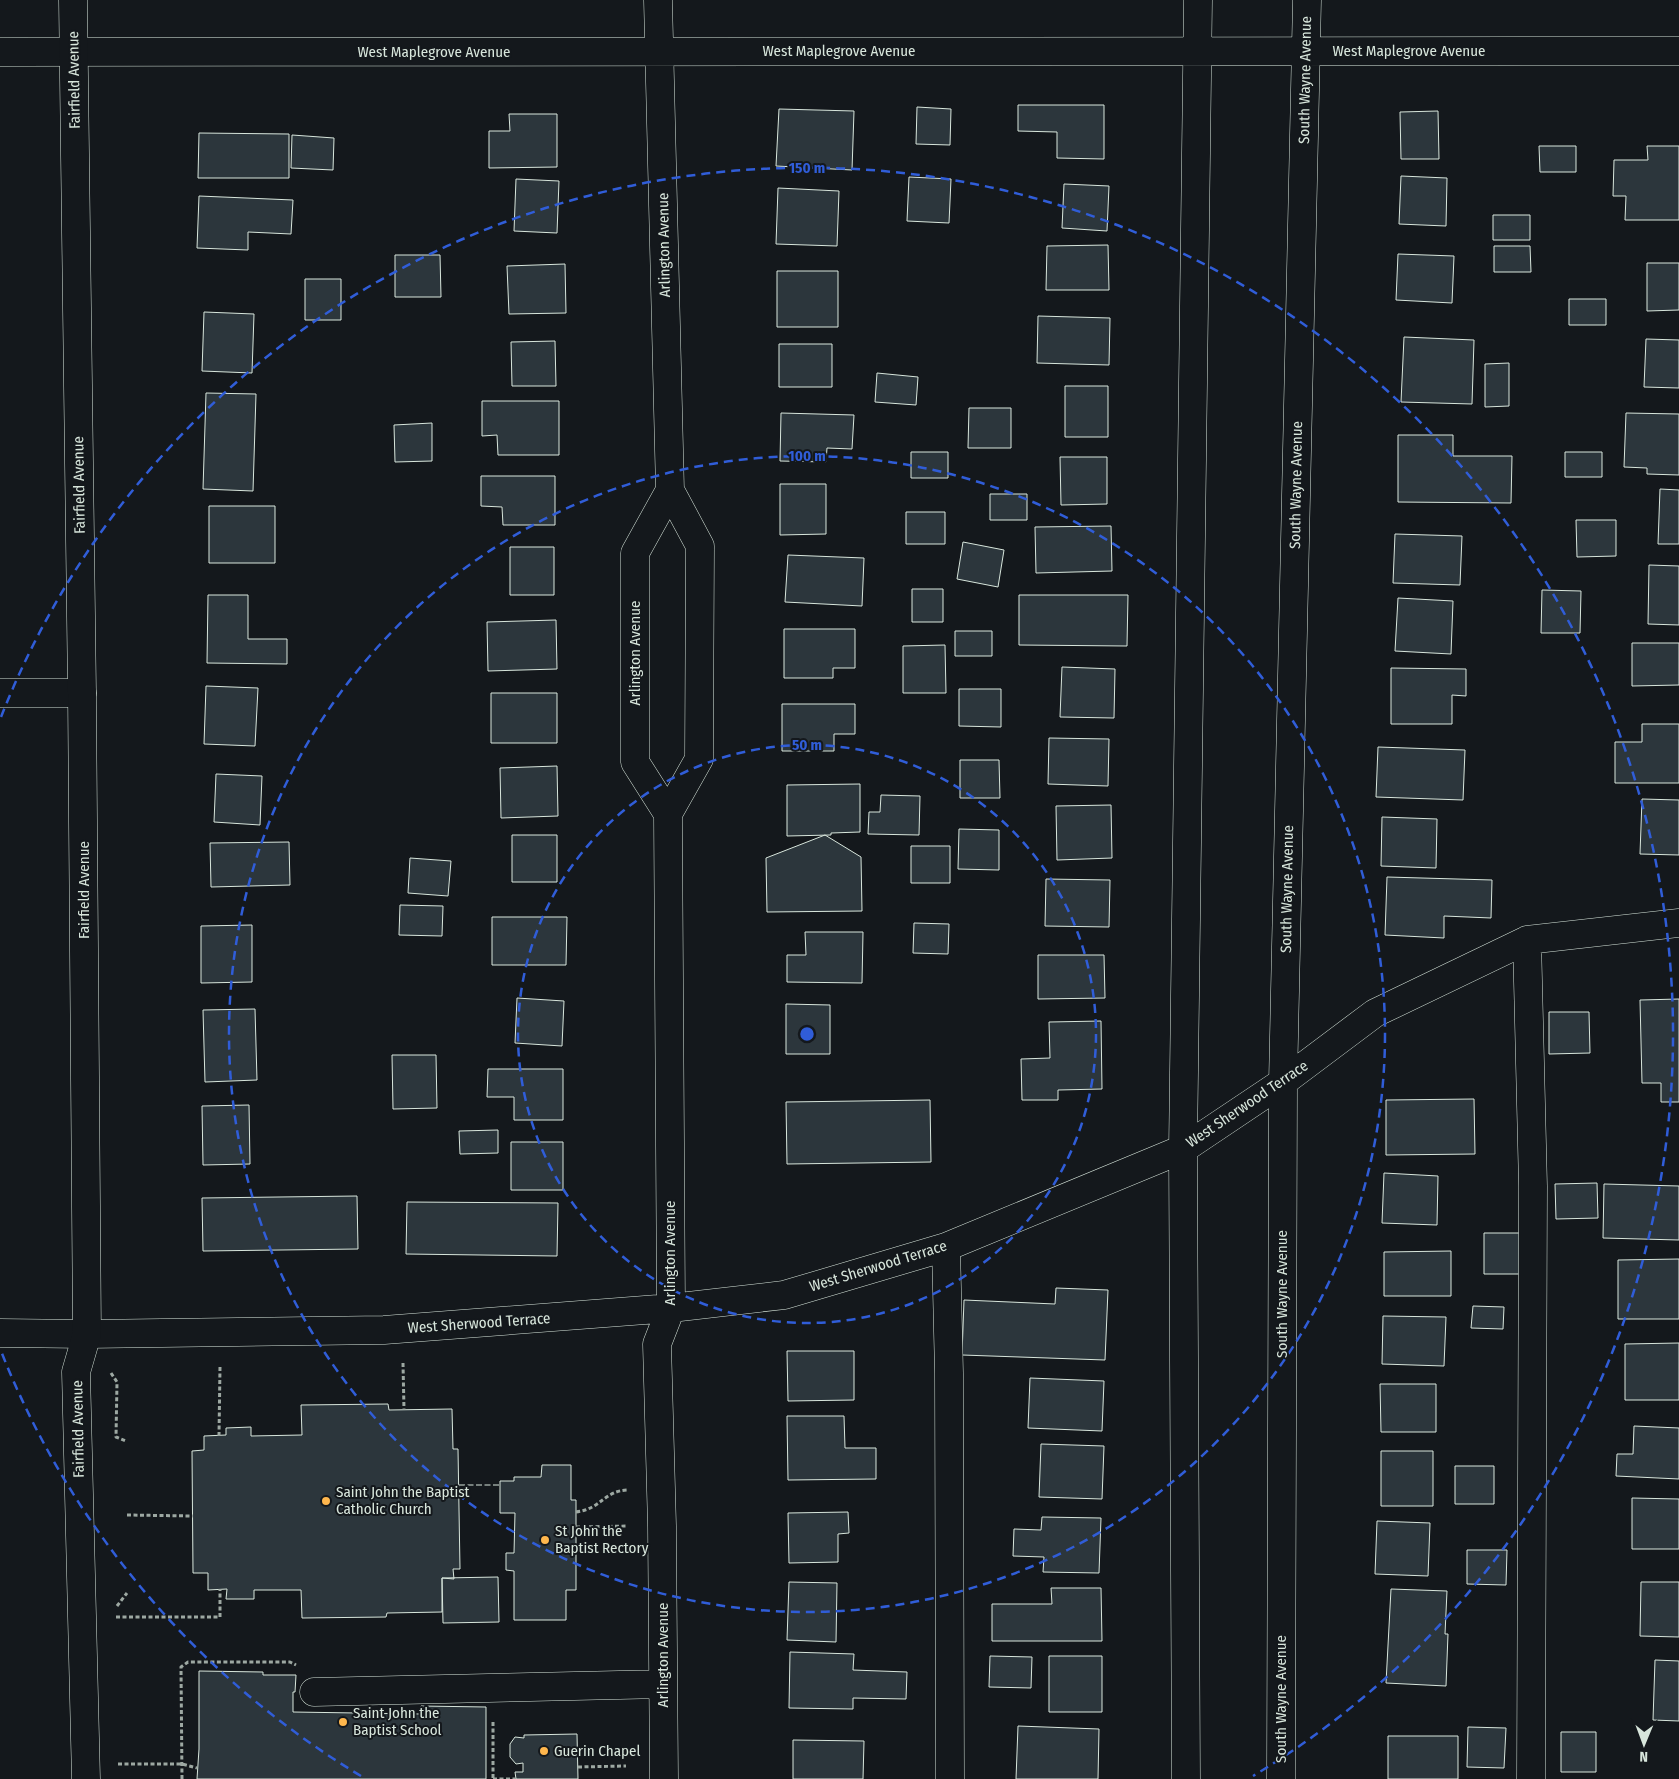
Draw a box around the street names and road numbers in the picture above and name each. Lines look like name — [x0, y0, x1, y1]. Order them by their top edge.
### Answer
street label: South Wayne Avenue — [1295, 16, 1315, 144]
street label: Fairfield Avenue — [64, 31, 84, 129]
street label: West Maplegrove Avenue — [763, 42, 915, 60]
street label: West Maplegrove Avenue — [1333, 42, 1485, 60]
street label: West Maplegrove Avenue — [358, 43, 510, 61]
street label: Arlington Avenue — [654, 192, 674, 298]
street label: South Wayne Avenue — [1286, 421, 1306, 549]
street label: Fairfield Avenue — [69, 436, 89, 534]
street label: Arlington Avenue — [626, 601, 644, 705]
street label: South Wayne Avenue — [1277, 825, 1297, 953]
street label: Fairfield Avenue — [75, 841, 93, 939]
street label: West Sherwood Terrace — [1183, 1057, 1311, 1151]
street label: Arlington Avenue — [661, 1201, 679, 1305]
street label: South Wayne Avenue — [1273, 1230, 1291, 1358]
street label: West Sherwood Terrace — [807, 1237, 949, 1295]
street label: West Sherwood Terrace — [407, 1309, 551, 1337]
street label: Fairfield Avenue — [68, 1380, 88, 1478]
street label: Arlington Avenue — [654, 1603, 672, 1707]
street label: South Wayne Avenue — [1272, 1635, 1290, 1763]

